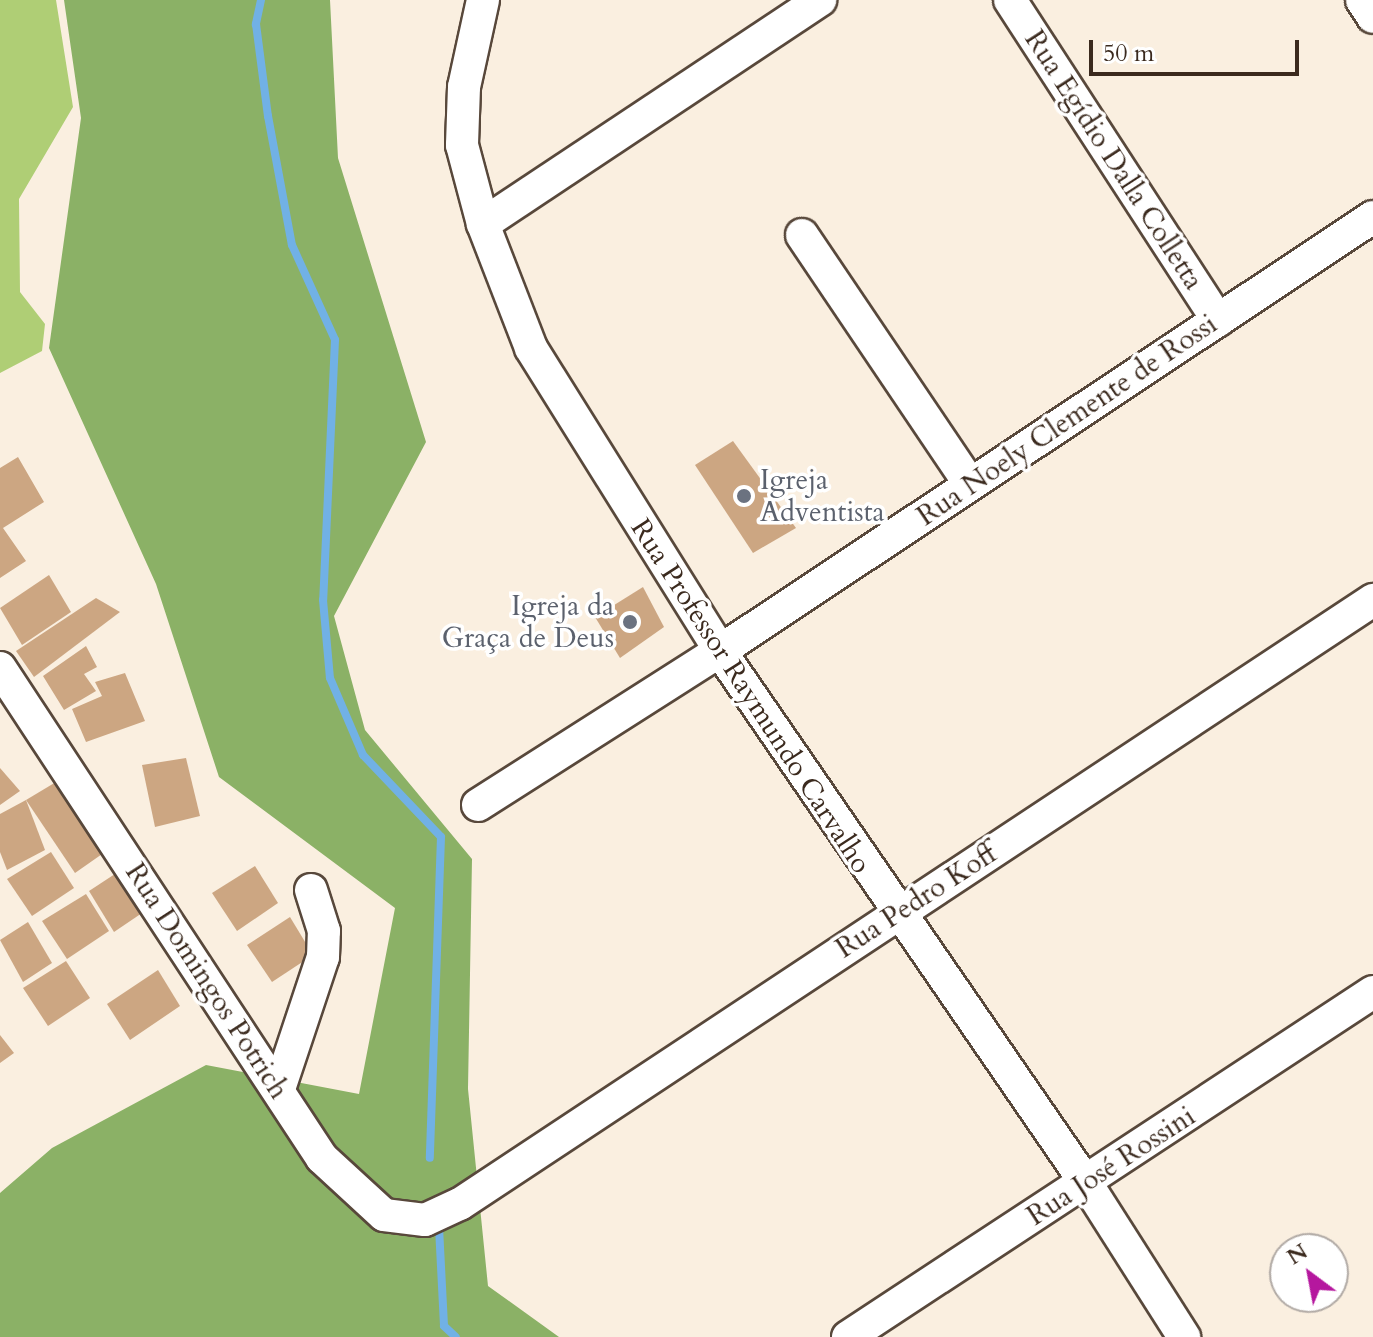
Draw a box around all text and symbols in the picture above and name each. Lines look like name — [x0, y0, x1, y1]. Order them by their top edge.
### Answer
street label: Rua Egídio Dalla Colletta — [1017, 24, 1211, 296]
scale bar — [1093, 24, 1303, 74]
text: 50 m — [1103, 37, 1154, 70]
street label: Rua Noely Clemente de Rossi — [911, 307, 1223, 533]
place label: Igreja Adventista — [760, 463, 885, 529]
marker: Igreja Adventista — [735, 487, 753, 505]
street label: Rua Professor Raymundo Carvalho — [624, 513, 878, 879]
place label: Igreja da Graça de Deus — [442, 589, 614, 655]
marker: Igreja da Graça de Deus — [621, 613, 639, 631]
street label: Rua Pedro Koff — [830, 837, 1002, 965]
street label: Rua Domingos Potrich — [118, 857, 296, 1105]
street label: Rua José Rossini — [1021, 1099, 1201, 1233]
north arrow — [1269, 1233, 1349, 1313]
text: N — [1281, 1237, 1313, 1272]

